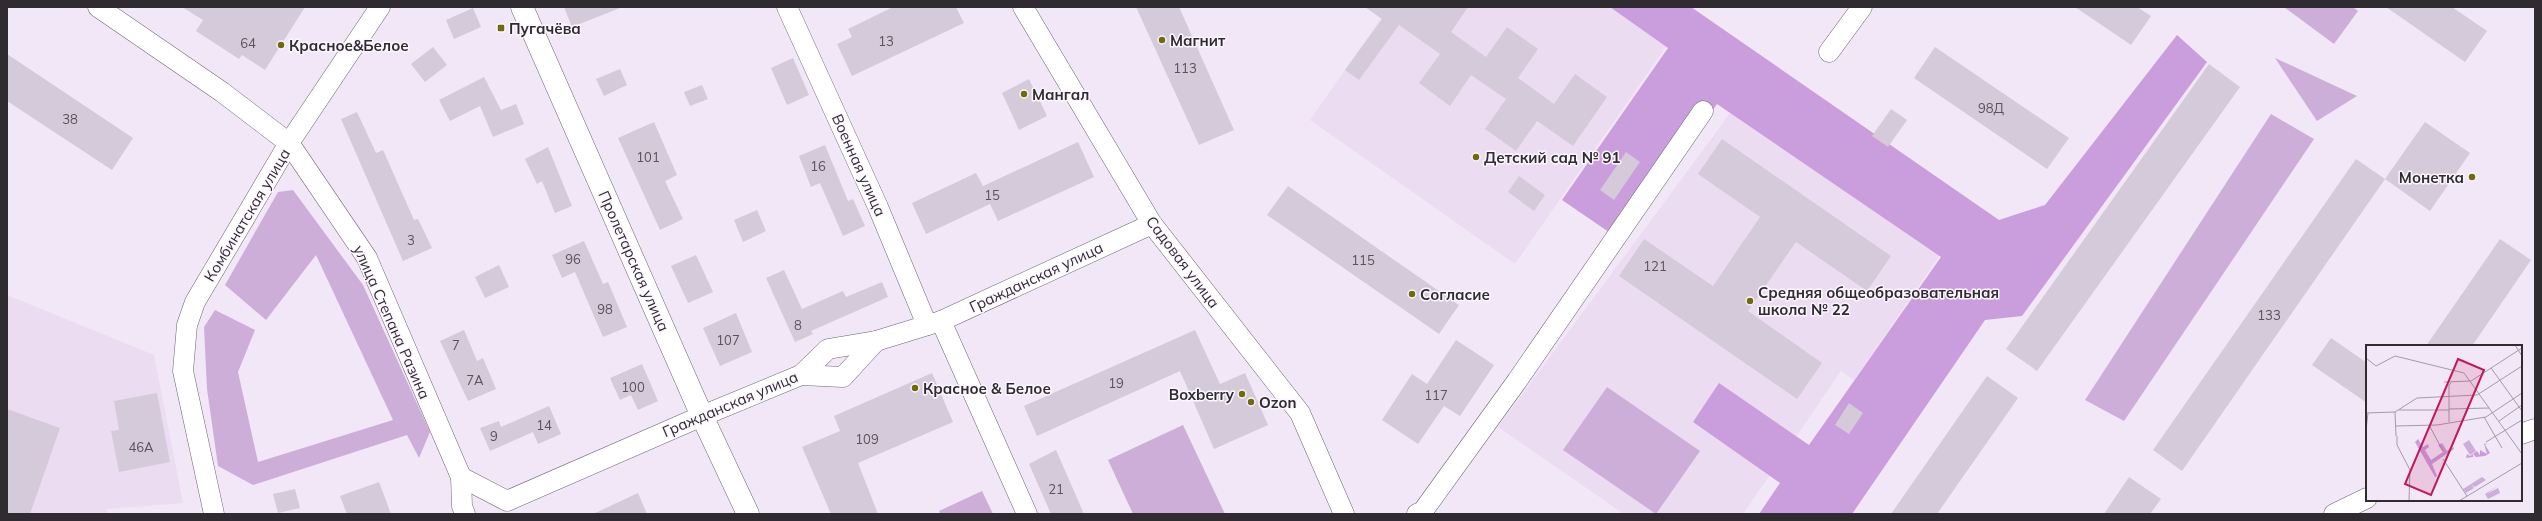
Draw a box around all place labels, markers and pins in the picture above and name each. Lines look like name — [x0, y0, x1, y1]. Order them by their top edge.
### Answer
place label: Пугачёва — [509, 19, 581, 38]
marker: Пугачёва — [496, 23, 506, 33]
place label: Магнит — [1170, 31, 1226, 50]
marker: Магнит — [1157, 35, 1167, 45]
place label: Красное&Белое — [289, 36, 409, 55]
marker: Красное&Белое — [276, 40, 286, 50]
place label: Мангал — [1032, 85, 1089, 104]
marker: Мангал — [1019, 89, 1029, 99]
place label: Детский сад № 91 — [1484, 148, 1621, 167]
marker: Детский сад № 91 — [1471, 152, 1481, 162]
place label: Монетка — [2399, 168, 2464, 187]
marker: Монетка — [2467, 172, 2477, 182]
place label: Средняя общеобразовательная школа № 22 — [1758, 283, 1999, 319]
place label: Согласие — [1420, 285, 1490, 304]
marker: Согласие — [1407, 289, 1417, 299]
marker: Средняя общеобразовательная школа № 22 — [1745, 296, 1755, 306]
place label: Красное & Белое — [923, 379, 1051, 398]
marker: Красное & Белое — [910, 383, 920, 393]
place label: Boxberry — [1169, 385, 1235, 404]
marker: Boxberry — [1237, 389, 1247, 399]
place label: Ozon — [1259, 393, 1296, 412]
marker: Ozon — [1246, 397, 1256, 407]

